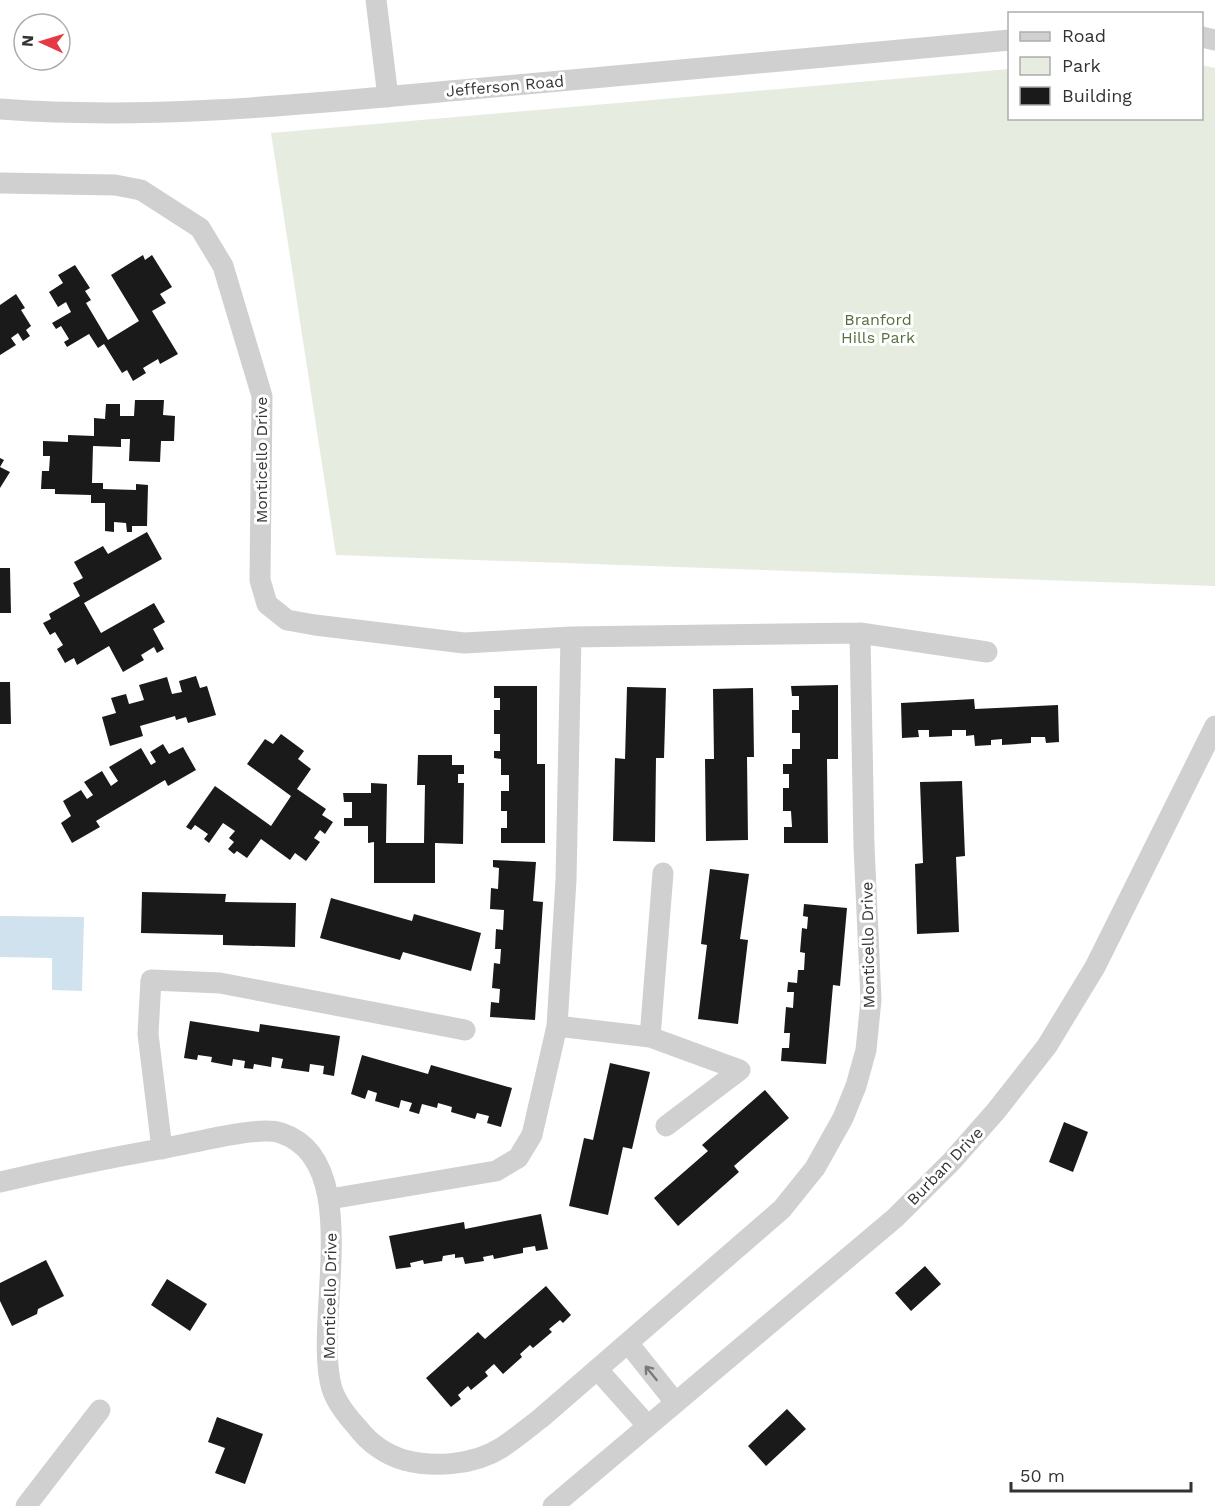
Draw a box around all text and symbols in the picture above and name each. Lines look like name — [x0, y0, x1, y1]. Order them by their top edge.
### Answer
north arrow — [12, 12, 72, 72]
legend — [1008, 12, 1203, 120]
text: Road — [1062, 25, 1106, 46]
text: N — [18, 34, 37, 48]
text: Park — [1062, 55, 1101, 76]
street label: Jefferson Road — [445, 71, 565, 101]
text: Building — [1062, 85, 1132, 106]
park label: Branford Hills Park — [841, 310, 915, 347]
street label: Monticello Drive — [252, 397, 271, 523]
street label: Monticello Drive — [857, 881, 879, 1009]
street label: Burban Drive — [903, 1123, 987, 1209]
street label: Monticello Drive — [319, 1232, 341, 1360]
one-way arrow — [645, 1365, 658, 1381]
scale bar — [1011, 1455, 1191, 1493]
text: 50 m — [1020, 1465, 1065, 1486]

